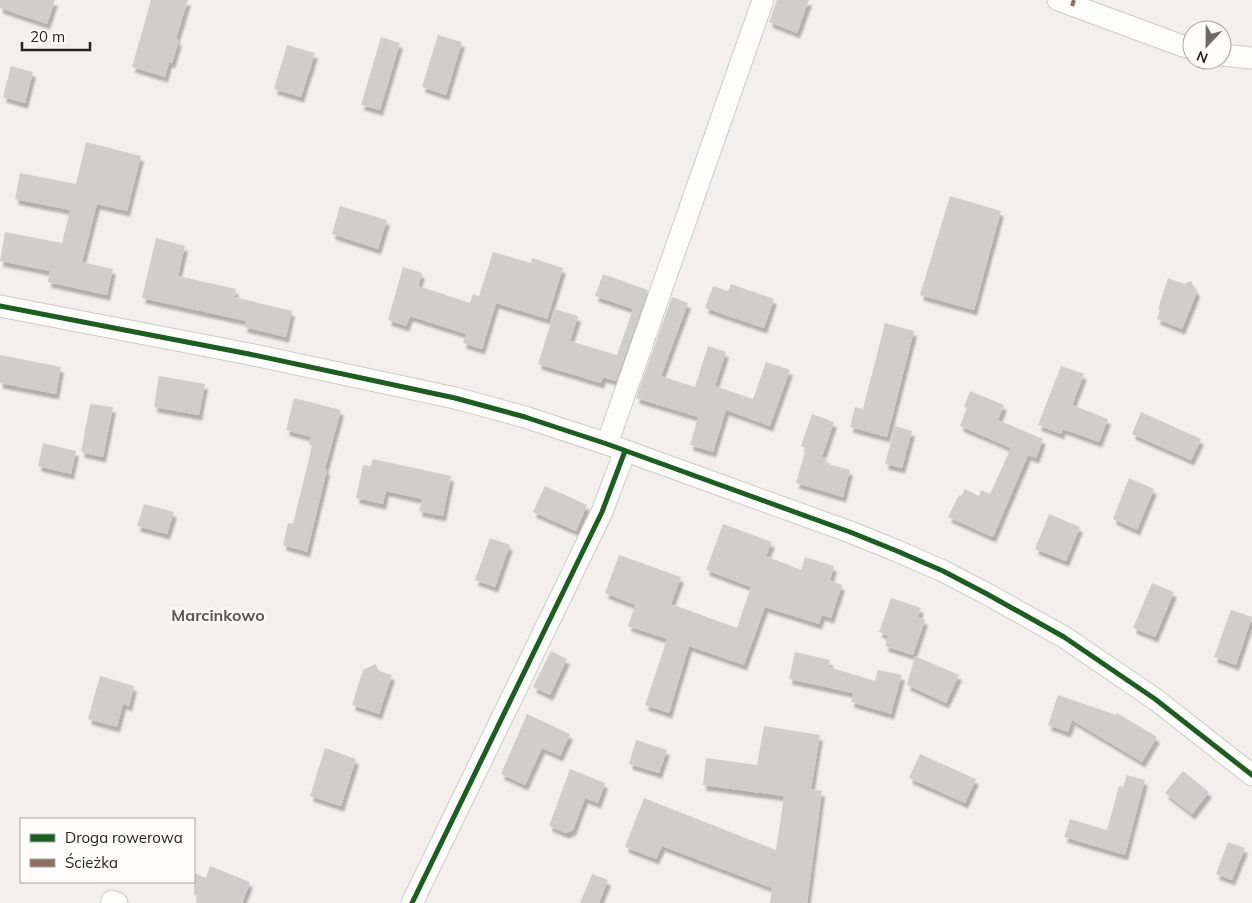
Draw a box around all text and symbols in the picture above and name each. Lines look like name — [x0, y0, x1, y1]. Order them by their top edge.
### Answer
scale bar — [22, 20, 90, 52]
north arrow — [1182, 20, 1232, 70]
text: 20 m — [30, 27, 65, 46]
text: N — [1194, 47, 1210, 67]
district label: Marcinkowo — [171, 605, 265, 625]
legend — [20, 818, 195, 883]
text: Droga rowerowa — [65, 828, 183, 847]
text: Ścieżka — [65, 853, 118, 872]

